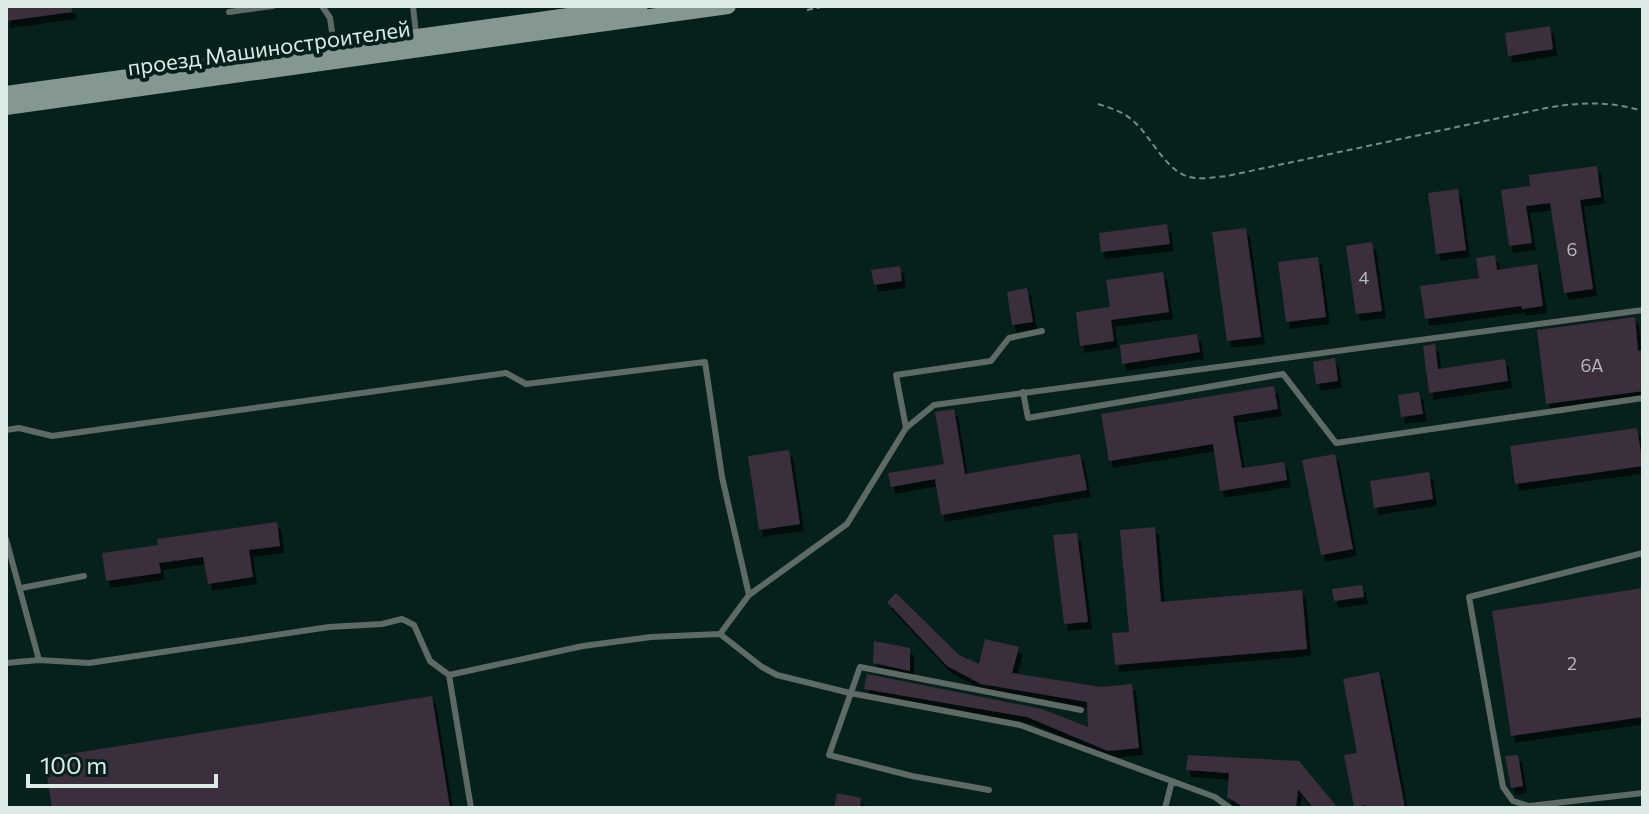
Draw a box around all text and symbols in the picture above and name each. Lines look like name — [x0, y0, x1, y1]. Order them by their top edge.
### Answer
street label: проезд Машиностроителей — [126, 14, 412, 81]
house number: 6 — [1567, 238, 1577, 260]
house number: 4 — [1359, 266, 1370, 288]
house number: 6А — [1581, 354, 1603, 376]
house number: 2 — [1567, 652, 1577, 674]
scale bar — [28, 738, 216, 788]
text: 100 m — [40, 750, 107, 779]

